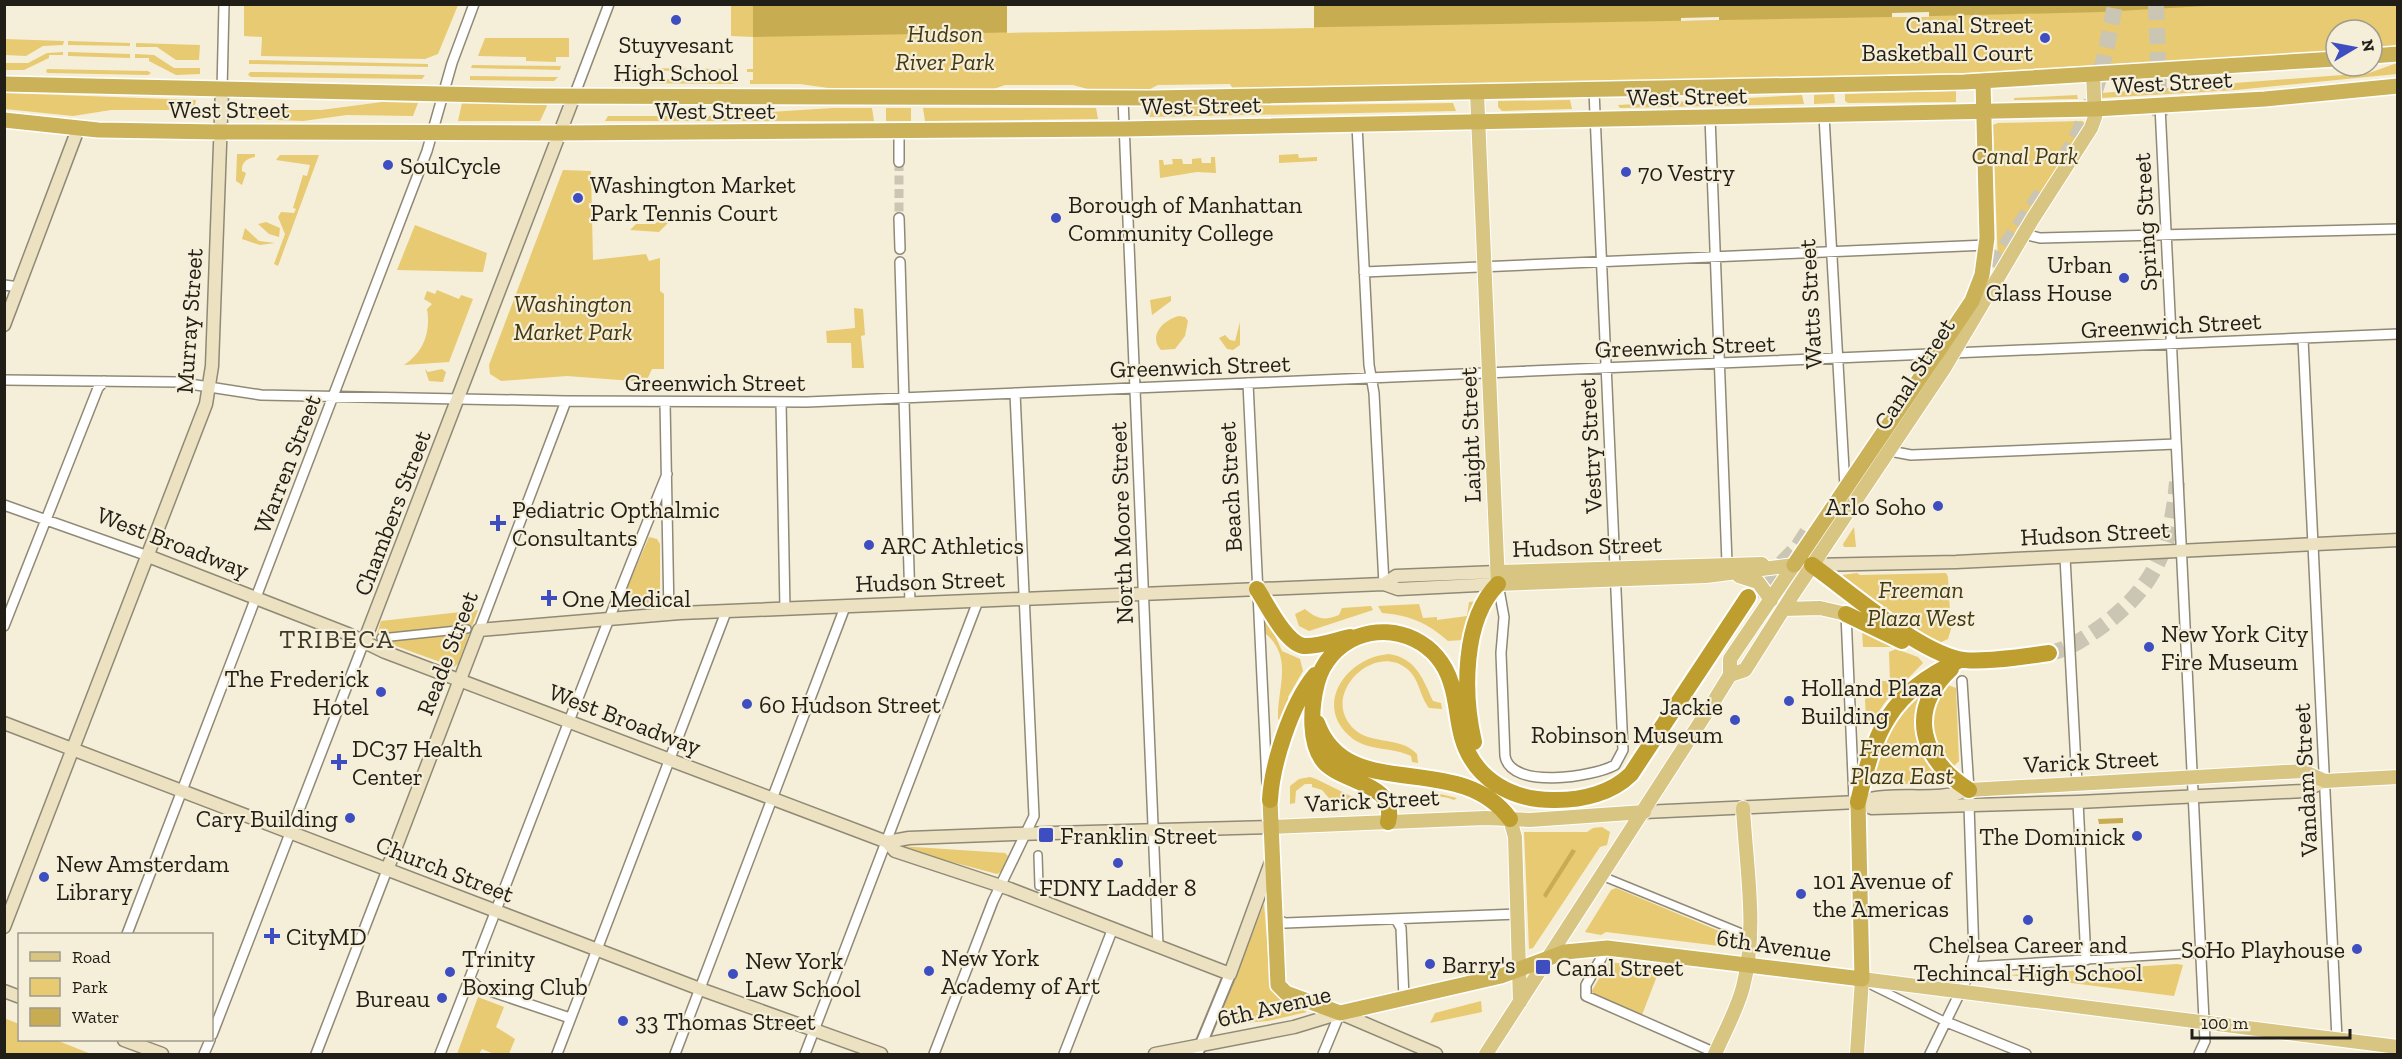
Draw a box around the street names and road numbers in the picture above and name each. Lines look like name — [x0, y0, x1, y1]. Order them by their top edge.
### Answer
street label: West Street — [2111, 64, 2233, 100]
street label: West Street — [1626, 80, 1748, 112]
street label: West Street — [1140, 89, 1262, 121]
street label: West Street — [169, 95, 289, 124]
street label: West Street — [655, 96, 775, 125]
street label: Spring Street — [2127, 152, 2163, 292]
street label: Watts Street — [1792, 238, 1828, 370]
street label: Murray Street — [169, 247, 209, 395]
street label: Greenwich Street — [2080, 306, 2262, 344]
street label: Canal Street — [1867, 313, 1961, 435]
street label: Greenwich Street — [1594, 328, 1776, 364]
street label: Greenwich Street — [1109, 348, 1291, 384]
street label: Laight Street — [1453, 367, 1487, 503]
street label: Greenwich Street — [625, 368, 805, 397]
street label: Vestry Street — [1572, 378, 1608, 515]
street label: Warren Street — [247, 390, 327, 538]
street label: North Moore Street — [1103, 421, 1139, 625]
street label: Beach Street — [1212, 421, 1248, 553]
street label: Chambers Street — [347, 426, 437, 600]
street label: West Broadway — [93, 500, 254, 585]
street label: Hudson Street — [2020, 515, 2171, 551]
street label: Hudson Street — [1512, 529, 1662, 563]
street label: Hudson Street — [855, 564, 1005, 598]
street label: Reade Street — [410, 587, 484, 719]
street label: West Broadway — [545, 677, 706, 762]
street label: Vandam Street — [2286, 702, 2324, 858]
street label: Varick Street — [2022, 743, 2159, 779]
street label: Varick Street — [1303, 782, 1440, 818]
street label: Church Street — [372, 829, 518, 909]
street label: 6th Avenue — [1715, 923, 1833, 967]
street label: 6th Avenue — [1214, 979, 1334, 1033]

